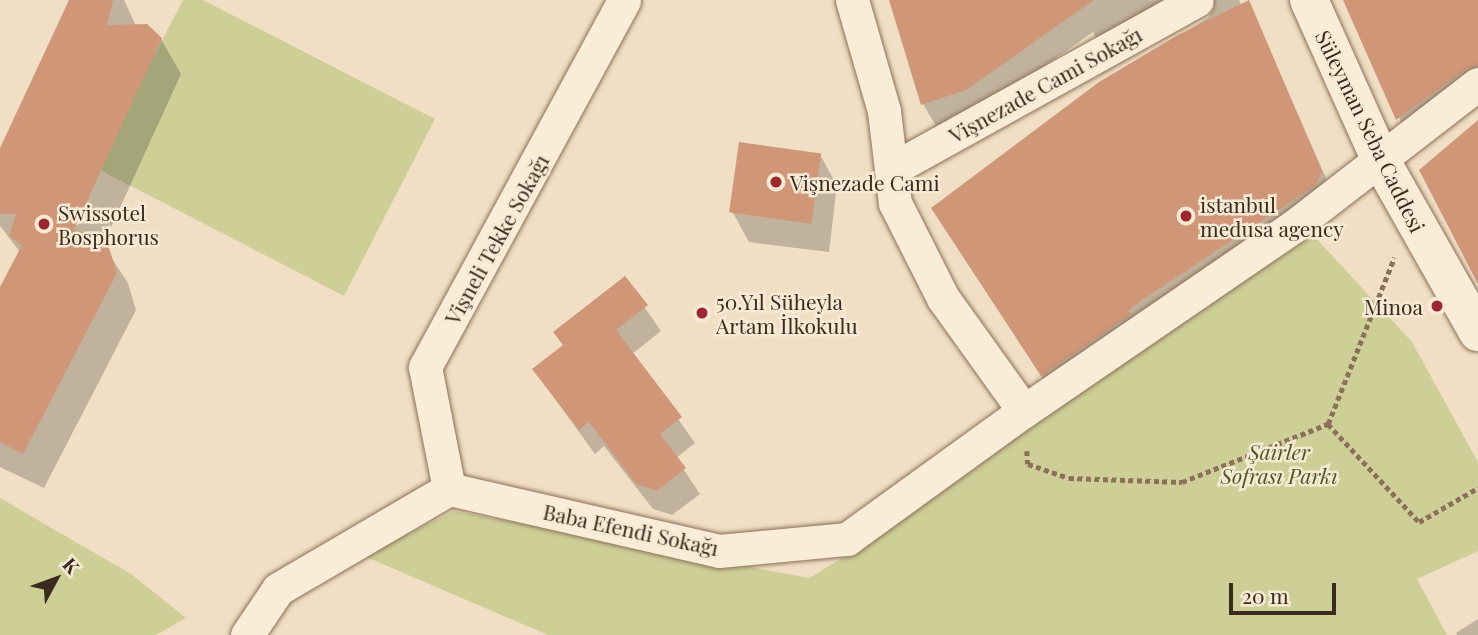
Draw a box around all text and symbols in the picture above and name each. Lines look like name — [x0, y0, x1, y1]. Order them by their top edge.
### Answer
street label: Vişnezade Cami Sokağı — [944, 21, 1146, 147]
street label: Süleyman Seba Caddesi — [1311, 26, 1431, 236]
street label: Vişneli Tekke Sokağı — [439, 149, 553, 329]
place label: Vişnezade Cami — [790, 169, 940, 195]
marker: Vişnezade Cami — [768, 174, 784, 190]
place label: istanbul medusa agency — [1200, 191, 1344, 241]
place label: Swissotel Bosphorus — [58, 199, 159, 249]
marker: istanbul medusa agency — [1178, 208, 1194, 224]
marker: Swissotel Bosphorus — [36, 216, 52, 232]
place label: 50.Yıl Süheyla Artam İlkokulu — [716, 288, 858, 338]
place label: Minoa — [1364, 293, 1423, 319]
marker: Minoa — [1429, 298, 1445, 314]
marker: 50.Yıl Süheyla Artam İlkokulu — [694, 305, 710, 321]
park label: Şairler Sofrası Parkı — [1220, 438, 1338, 488]
street label: Baba Efendi Sokağı — [541, 498, 721, 560]
north arrow — [21, 544, 91, 614]
text: K — [58, 552, 86, 579]
scale bar — [1233, 568, 1340, 612]
text: 20 m — [1242, 581, 1289, 609]

